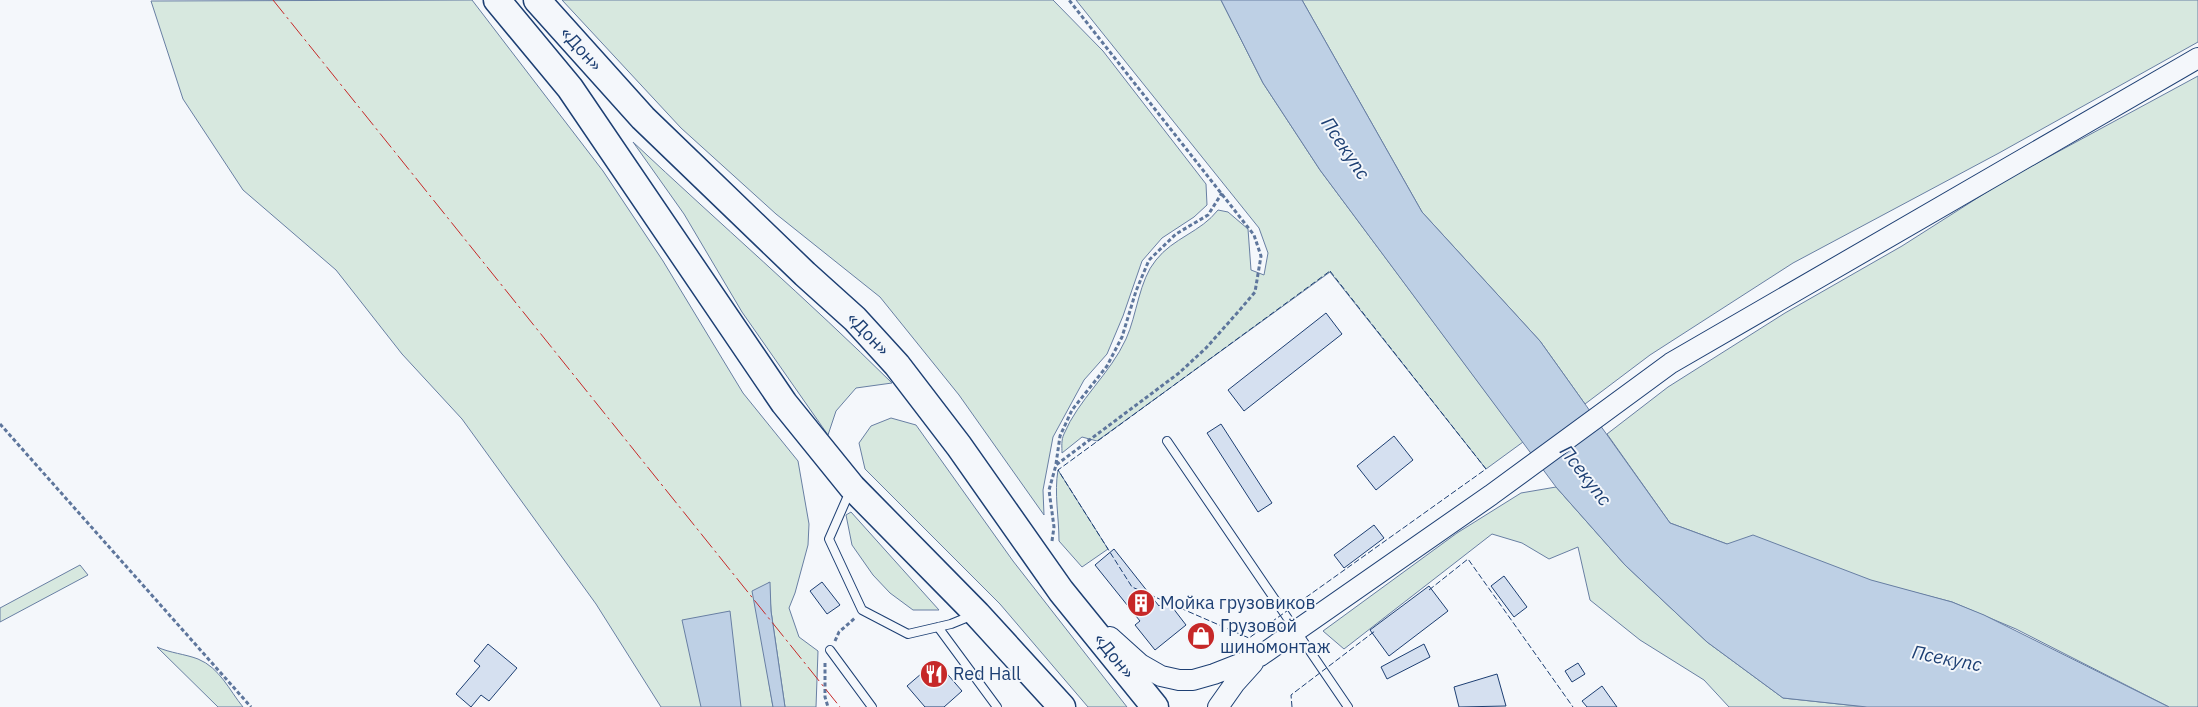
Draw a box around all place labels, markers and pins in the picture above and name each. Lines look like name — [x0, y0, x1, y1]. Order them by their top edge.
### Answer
building icon: Мойка грузовиков — [1126, 588, 1156, 618]
place label: Мойка грузовиков — [1160, 591, 1315, 614]
place label: Грузовой шиномонтаж — [1220, 614, 1331, 658]
shop icon: Грузовой шиномонтаж — [1186, 621, 1216, 651]
restaurant icon: Red Hall — [919, 659, 949, 689]
place label: Red Hall — [953, 662, 1021, 685]

